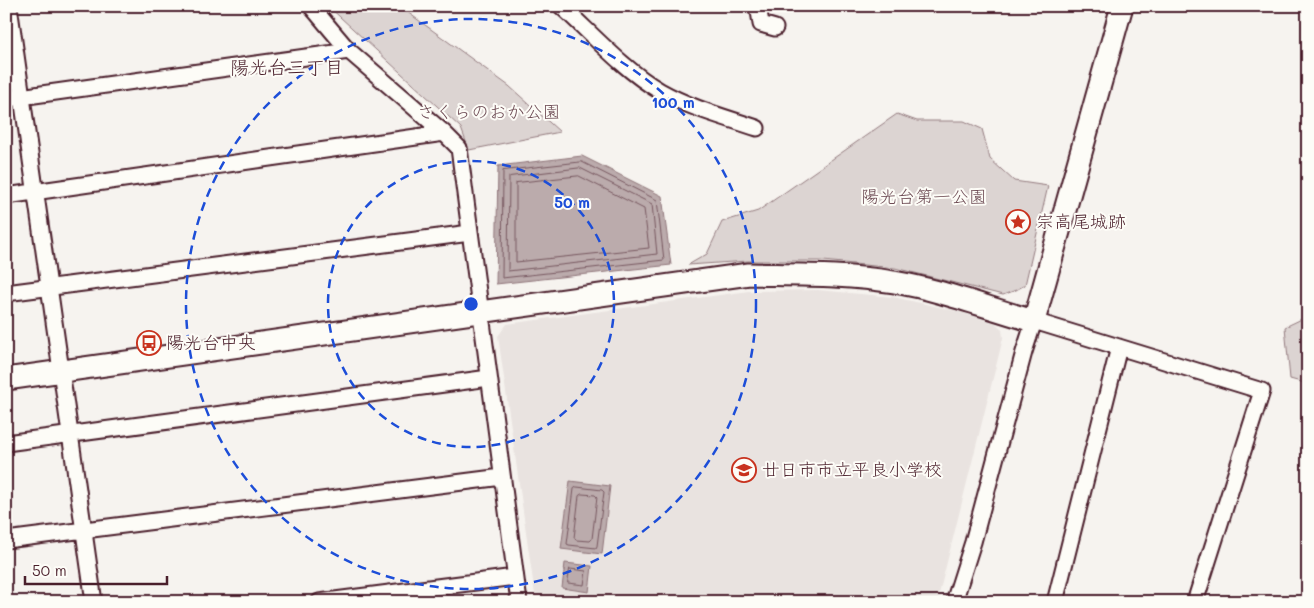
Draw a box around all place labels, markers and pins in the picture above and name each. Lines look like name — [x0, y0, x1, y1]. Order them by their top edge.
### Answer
place icon: 宗高尾城跡 — [1005, 209, 1031, 235]
place label: 宗高尾城跡 — [1036, 209, 1126, 233]
centre of rings — [462, 295, 480, 313]
bus stop icon: 陽光台中央 — [136, 330, 162, 356]
place label: 陽光台中央 — [166, 330, 256, 354]
school or university icon: 廿日市市立平良小学校 — [731, 457, 757, 483]
place label: 廿日市市立平良小学校 — [762, 457, 942, 481]

